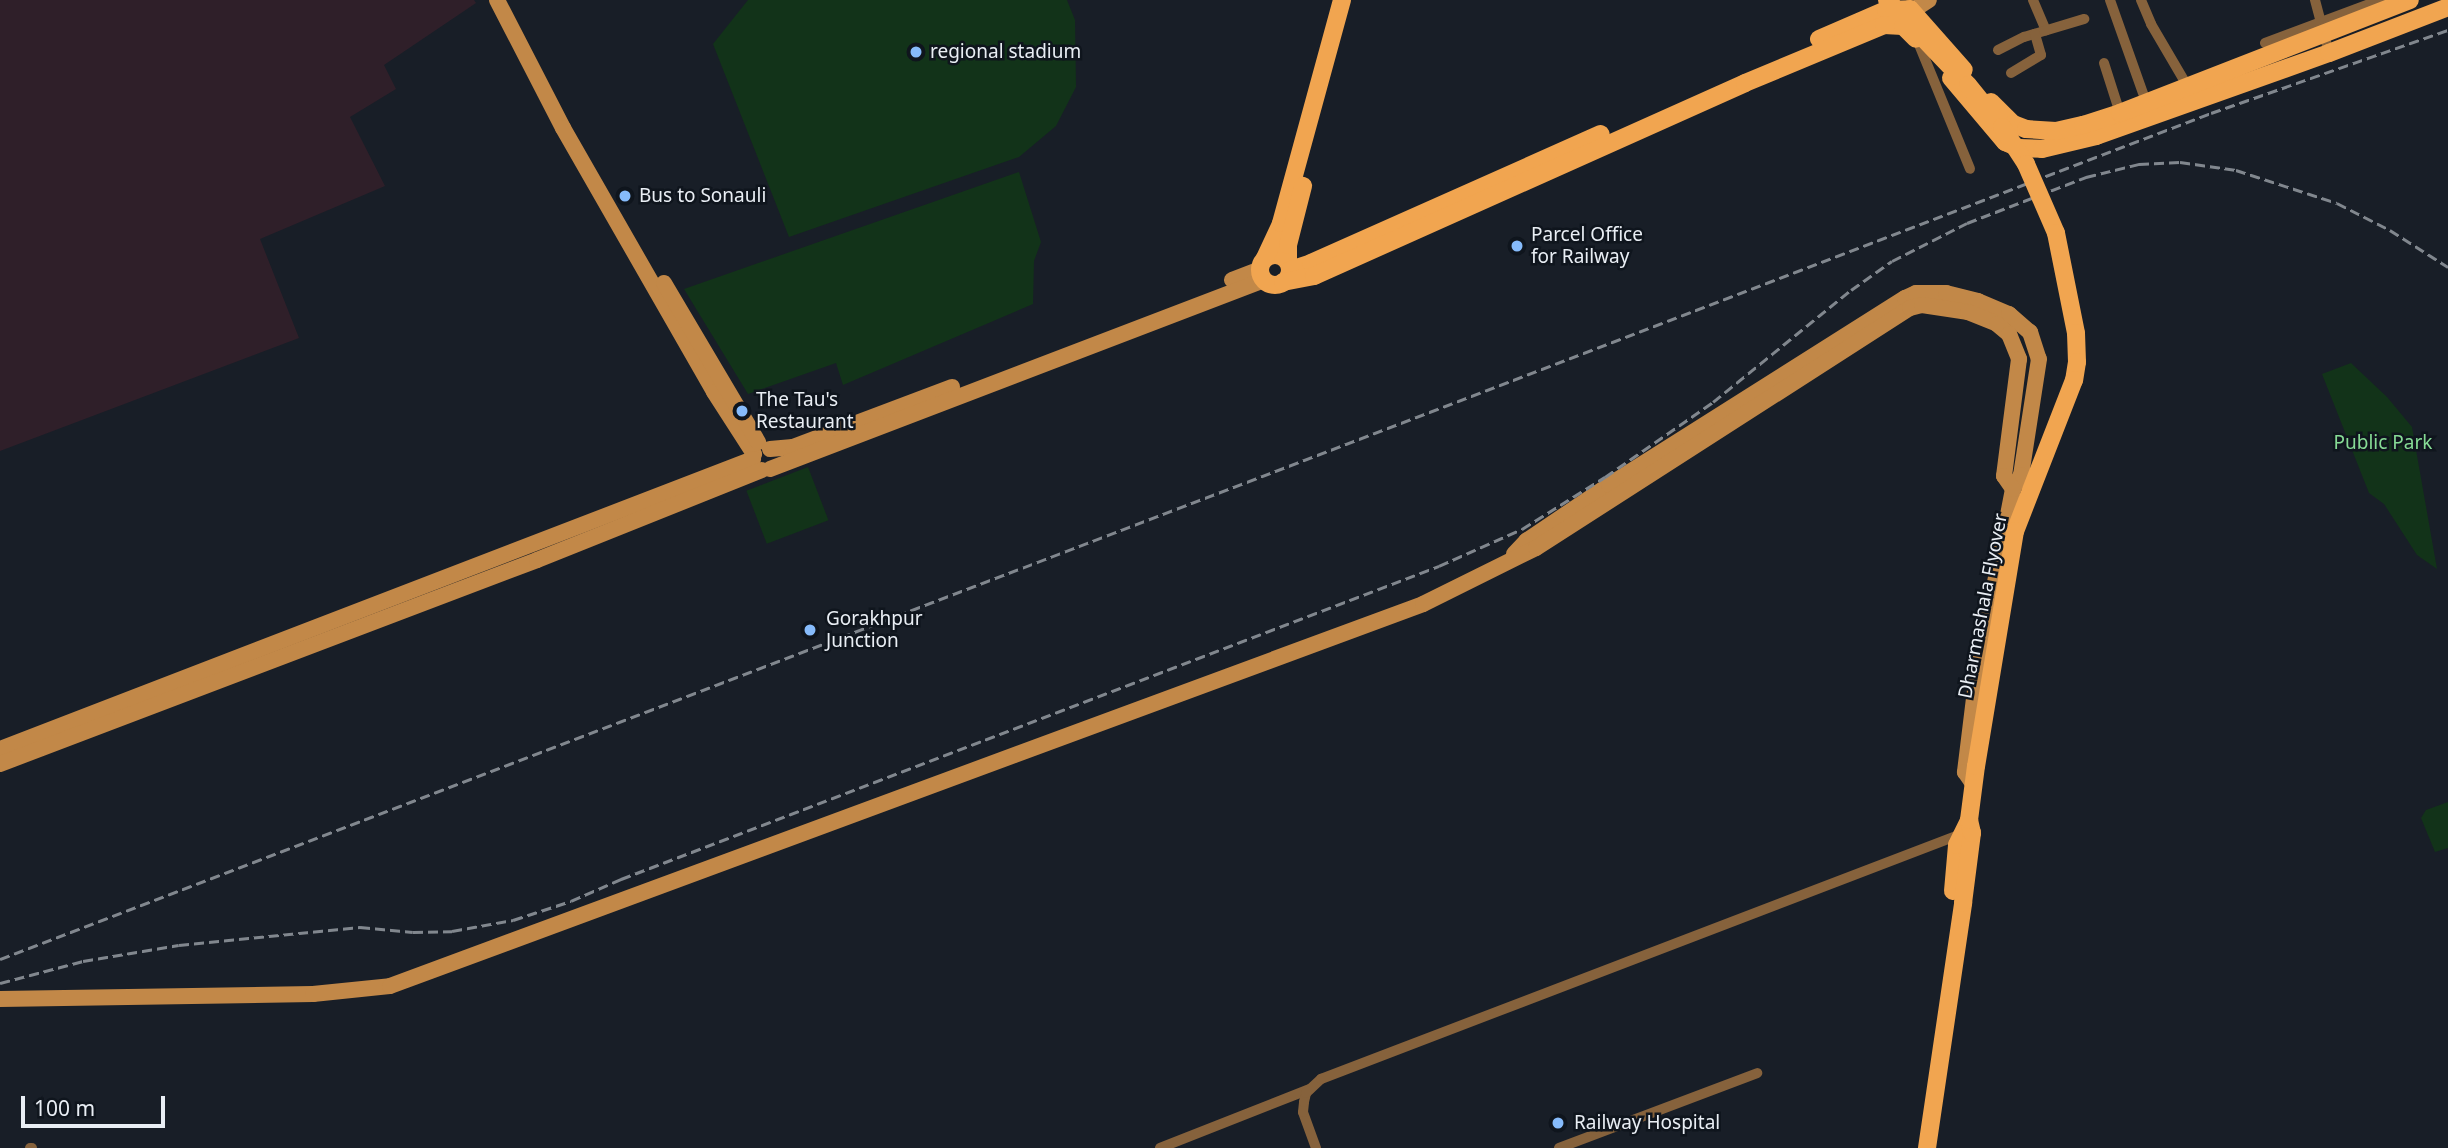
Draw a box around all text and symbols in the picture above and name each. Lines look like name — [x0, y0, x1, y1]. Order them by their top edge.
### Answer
place label: regional stadium — [930, 41, 1081, 63]
marker: regional stadium — [908, 44, 924, 60]
place label: Bus to Sonauli — [639, 185, 766, 207]
marker: Bus to Sonauli — [617, 188, 633, 204]
place label: Parcel Office for Railway — [1531, 224, 1643, 268]
marker: Parcel Office for Railway — [1509, 238, 1525, 254]
place label: The Tau's Restaurant — [756, 389, 854, 433]
marker: The Tau's Restaurant — [734, 403, 750, 419]
park label: Public Park — [2334, 432, 2432, 454]
street label: Dharmashala Flyover — [1954, 511, 2012, 701]
place label: Gorakhpur Junction — [826, 608, 923, 652]
marker: Gorakhpur Junction — [800, 620, 820, 640]
scale bar — [24, 1082, 168, 1126]
text: 100 m — [34, 1094, 95, 1122]
place label: Railway Hospital — [1574, 1112, 1720, 1134]
marker: Railway Hospital — [1548, 1113, 1568, 1133]

